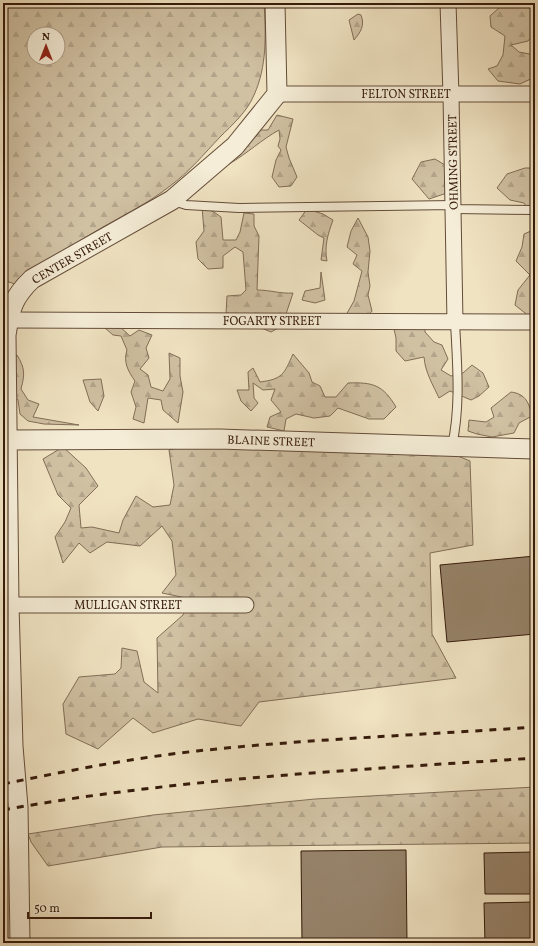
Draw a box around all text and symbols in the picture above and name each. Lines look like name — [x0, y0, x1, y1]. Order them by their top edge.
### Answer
north arrow — [26, 26, 66, 66]
text: N — [42, 30, 50, 45]
street label: FELTON STREET — [361, 87, 451, 103]
street label: OHMING STREET — [445, 114, 463, 210]
street label: CENTER STREET — [29, 229, 116, 288]
street label: FOGARTY STREET — [223, 314, 321, 330]
street label: BLAINE STREET — [227, 432, 315, 452]
street label: MULLIGAN STREET — [74, 598, 182, 614]
scale bar — [28, 894, 151, 920]
text: 50 m — [34, 901, 60, 917]

